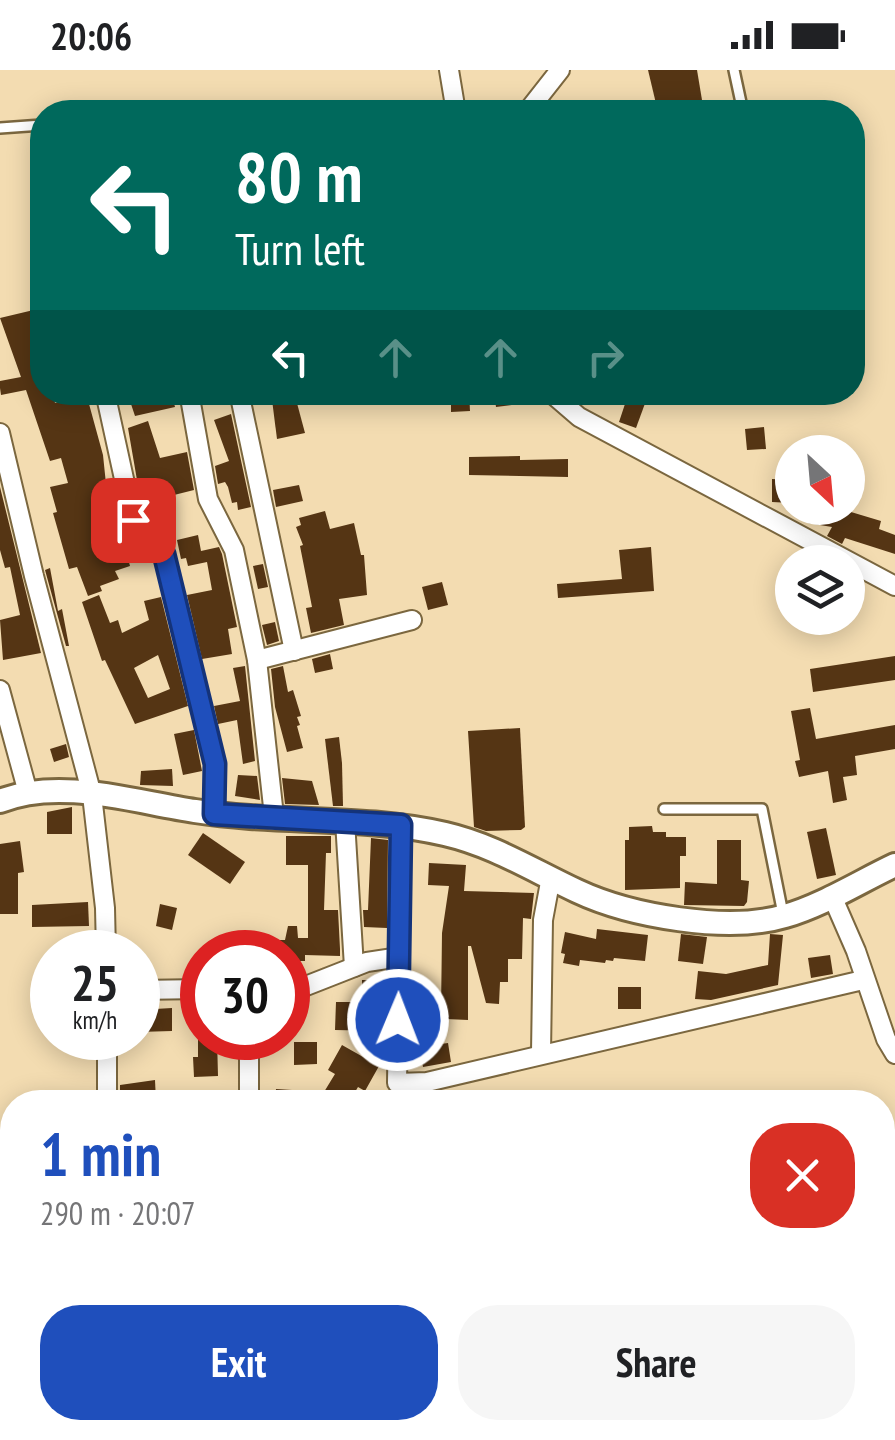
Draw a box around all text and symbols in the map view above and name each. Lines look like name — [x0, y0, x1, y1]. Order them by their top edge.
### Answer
text: 20:06 — [50, 11, 132, 60]
text: 80 m — [235, 131, 363, 221]
icon: left — [70, 140, 200, 270]
text: Turn left — [235, 219, 365, 277]
icon: left — [263, 330, 318, 385]
icon: ahead — [368, 330, 423, 385]
icon: ahead — [473, 330, 528, 385]
icon: right — [578, 330, 633, 385]
north arrow — [775, 435, 865, 525]
map controls — [775, 435, 865, 635]
pin — [91, 478, 176, 563]
icon: arrive — [106, 493, 161, 548]
button: layers — [775, 545, 865, 635]
speed limit sign: 30 — [180, 930, 310, 1060]
text: 25 — [71, 950, 119, 1015]
position arrow — [346, 968, 450, 1072]
text: km/h — [73, 1004, 117, 1036]
text: 1 min — [40, 1115, 161, 1193]
button: close — [750, 1123, 855, 1228]
text: 290 m · 20:07 — [40, 1192, 195, 1234]
button: Exit — [40, 1305, 438, 1420]
button: Share — [458, 1305, 855, 1420]

